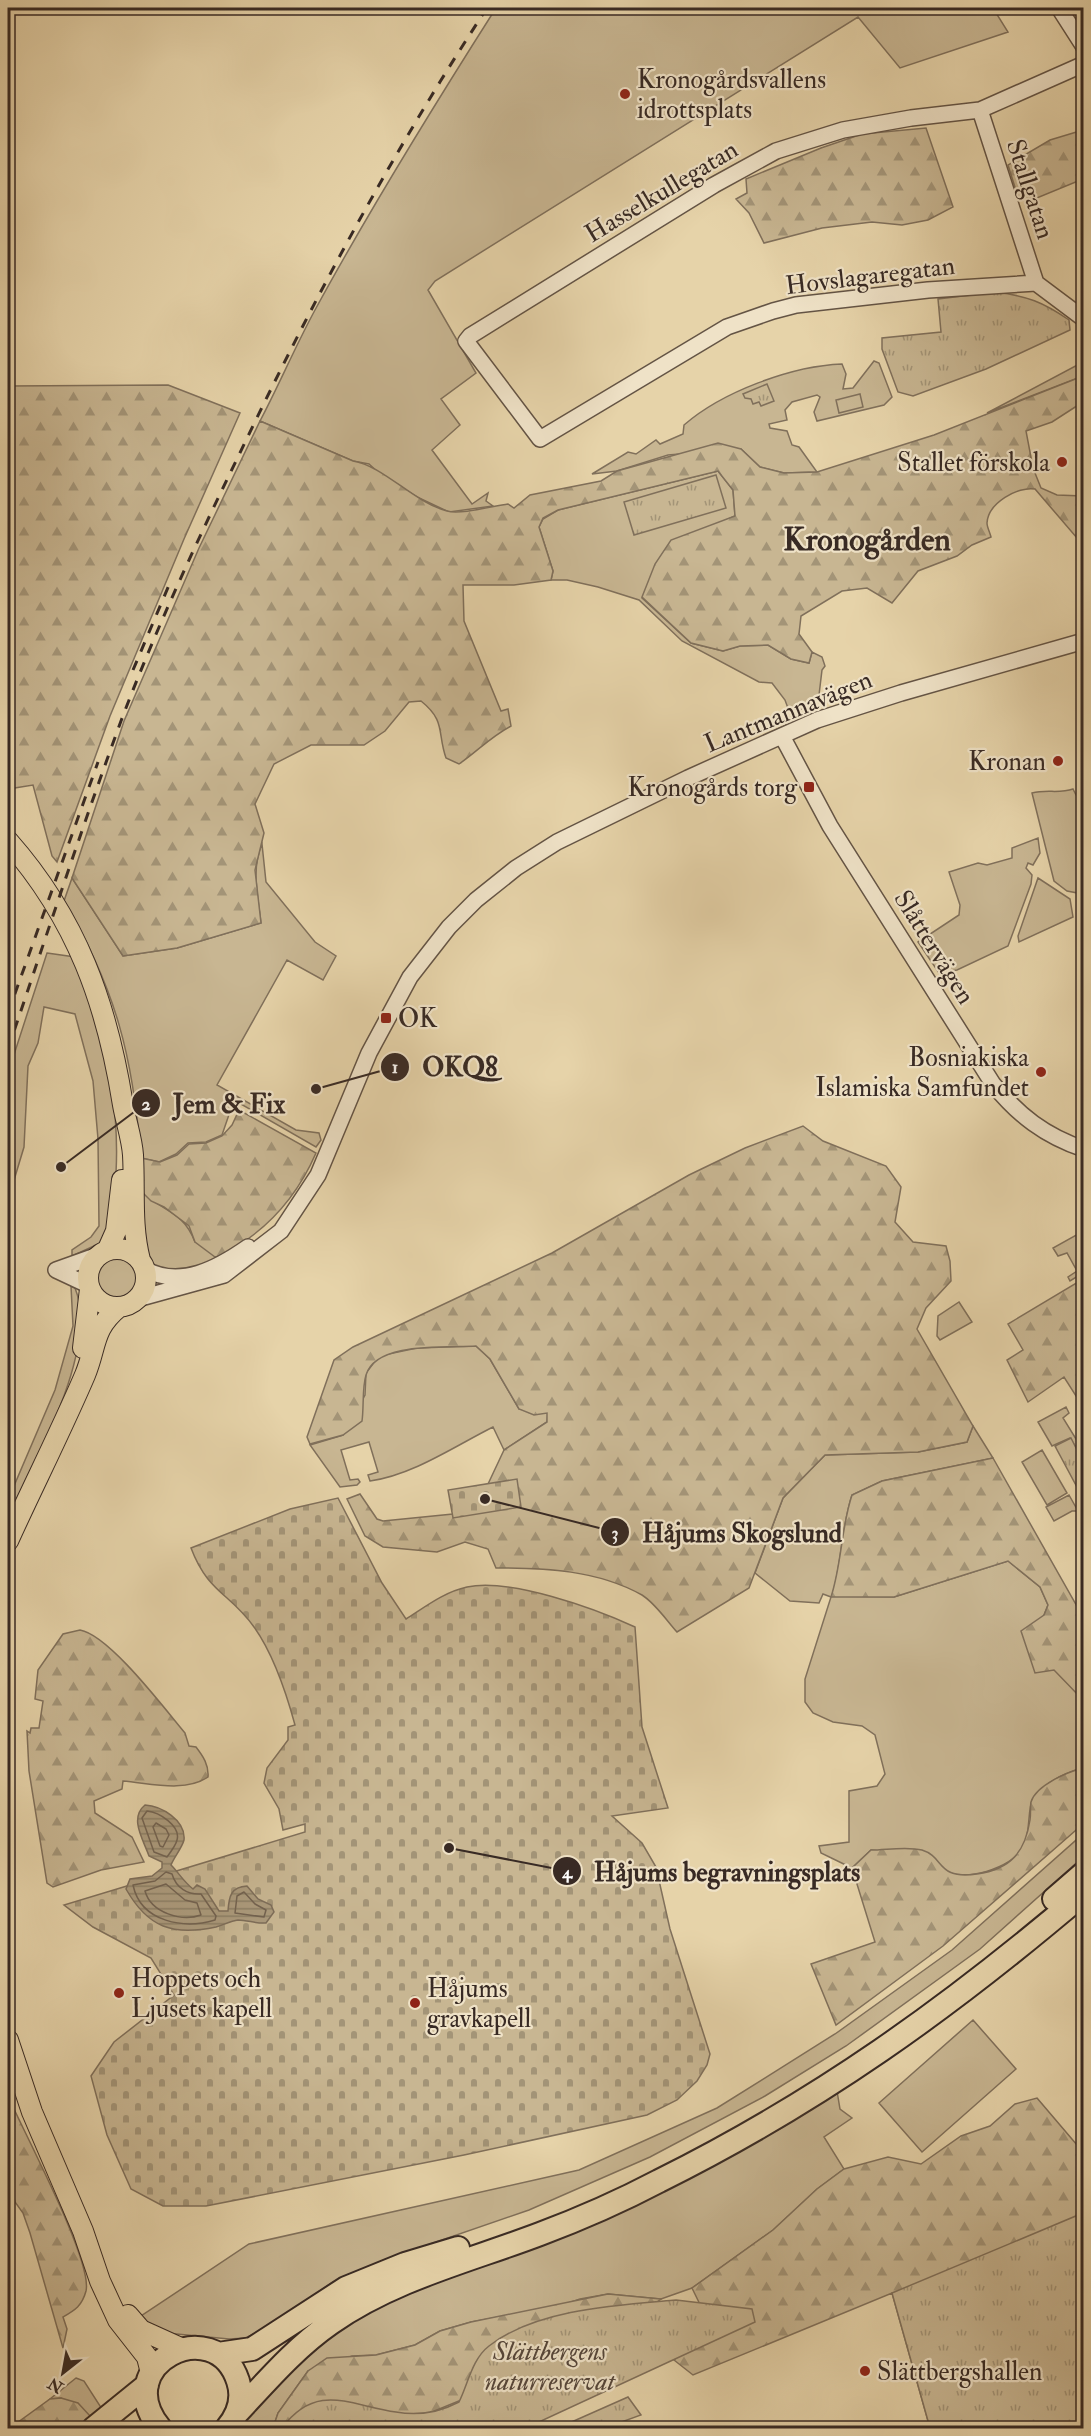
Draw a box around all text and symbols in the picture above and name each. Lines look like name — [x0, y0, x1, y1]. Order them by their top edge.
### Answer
place label: Kronogårdsvallens idrottsplats — [637, 64, 826, 127]
marker: Kronogårdsvallens idrottsplats — [618, 87, 632, 101]
street label: Hasselkullegatan — [579, 134, 744, 250]
street label: Stallgatan — [999, 135, 1061, 243]
street label: Hovslagaregatan — [783, 250, 957, 302]
place label: Stallet förskola — [897, 447, 1050, 479]
marker: Stallet förskola — [1055, 455, 1069, 469]
district label: Kronogården — [783, 520, 951, 560]
street label: Lantmannavägen — [700, 664, 877, 760]
place label: Kronan — [968, 746, 1046, 778]
marker: Kronan — [1051, 754, 1065, 768]
place label: Kronogårds torg — [627, 772, 798, 804]
marker: Kronogårds torg — [802, 780, 816, 794]
street label: Slåttervägen — [887, 885, 982, 1010]
place label: OK — [398, 1003, 438, 1035]
marker: OK — [379, 1011, 393, 1025]
place label: Bosniakiska Islamiska Samfundet — [815, 1042, 1029, 1104]
callout: OKQ8 — [380, 1044, 510, 1089]
text: OKQ8 — [422, 1051, 502, 1084]
text: 1 — [392, 1056, 398, 1079]
marker: Bosniakiska Islamiska Samfundet — [1034, 1065, 1048, 1079]
callout: Jem & Fix — [131, 1081, 298, 1126]
text: Jem & Fix — [171, 1088, 286, 1121]
text: 2 — [141, 1093, 151, 1116]
callout: Håjums Skogslund — [600, 1510, 854, 1555]
text: Håjums Skogslund — [642, 1517, 843, 1551]
text: 3 — [612, 1522, 619, 1545]
callout: Håjums begravningsplats — [552, 1849, 873, 1894]
text: Håjums begravningsplats — [594, 1856, 860, 1890]
text: 4 — [561, 1861, 573, 1884]
place label: Hoppets och Ljusets kapell — [131, 1963, 272, 2026]
place label: Håjums gravkapell — [427, 1973, 531, 2036]
marker: Hoppets och Ljusets kapell — [112, 1986, 126, 2000]
marker: Håjums gravkapell — [408, 1996, 422, 2010]
park label: Slättbergens naturreservat — [485, 2336, 617, 2398]
north arrow — [33, 2343, 93, 2403]
place label: Slättbergshallen — [877, 2356, 1042, 2388]
marker: Slättbergshallen — [858, 2364, 872, 2378]
text: N — [44, 2372, 68, 2398]

